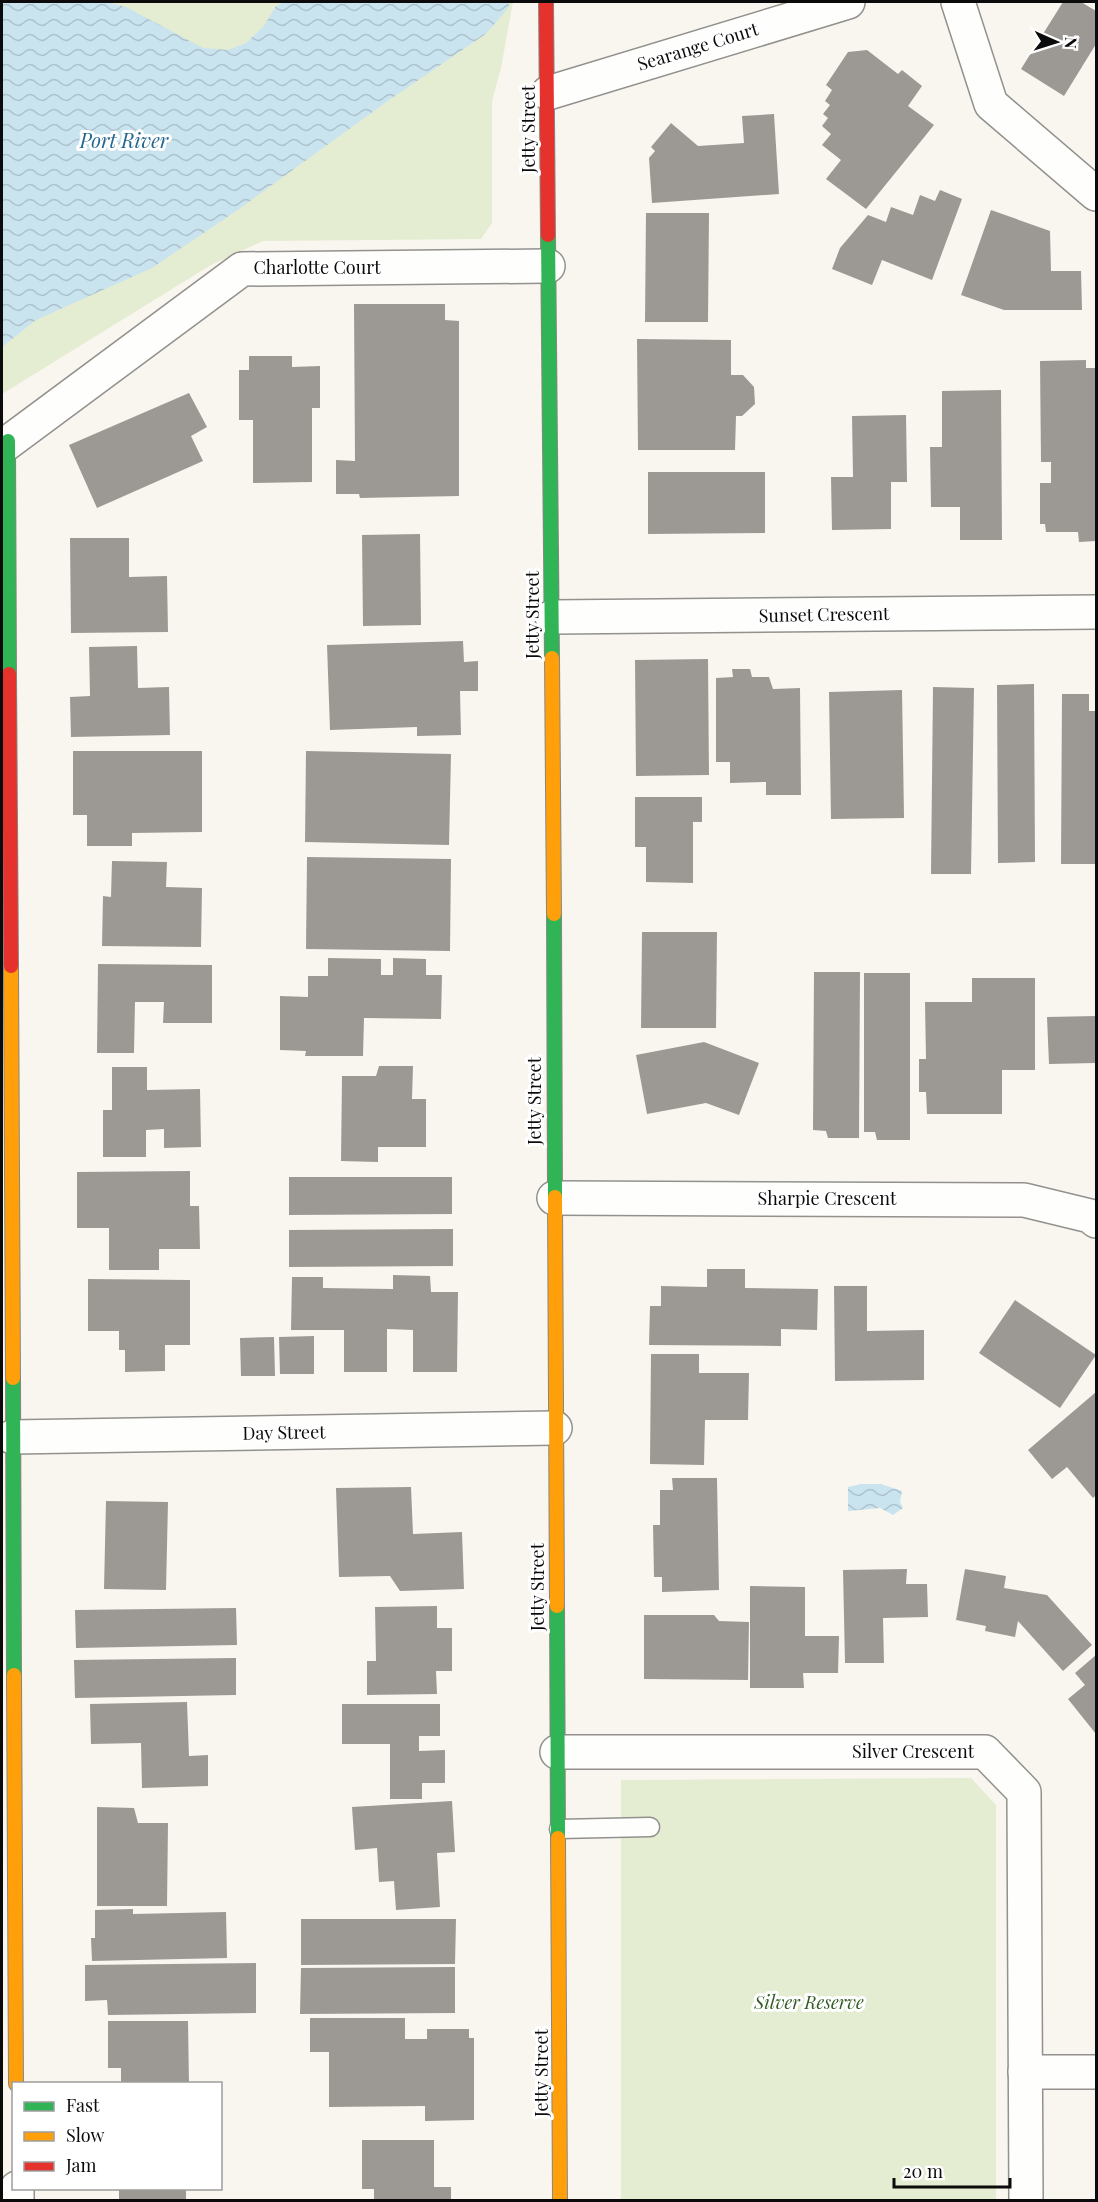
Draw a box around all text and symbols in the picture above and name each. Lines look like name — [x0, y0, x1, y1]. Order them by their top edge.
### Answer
north arrow — [1026, 12, 1086, 72]
street label: Searange Court — [634, 16, 762, 76]
text: N — [1061, 36, 1082, 50]
street label: Jetty Street — [516, 84, 540, 174]
water label: Port River — [79, 126, 170, 153]
street label: Charlotte Court — [253, 255, 381, 279]
street label: Jetty Street — [520, 570, 544, 660]
street label: Sunset Crescent — [758, 601, 890, 627]
street label: Jetty Street — [522, 1056, 546, 1146]
street label: Sharpie Crescent — [758, 1186, 897, 1210]
street label: Day Street — [242, 1419, 326, 1445]
street label: Jetty Street — [525, 1542, 549, 1632]
street label: Silver Crescent — [852, 1739, 975, 1763]
park label: Silver Reserve — [753, 1990, 864, 2014]
street label: Jetty Street — [529, 2028, 553, 2118]
legend — [12, 2082, 222, 2190]
text: Fast — [66, 2093, 100, 2117]
text: Slow — [66, 2123, 104, 2147]
scale bar — [894, 2151, 1010, 2189]
text: Jam — [65, 2153, 96, 2177]
text: 20 m — [903, 2159, 943, 2183]

